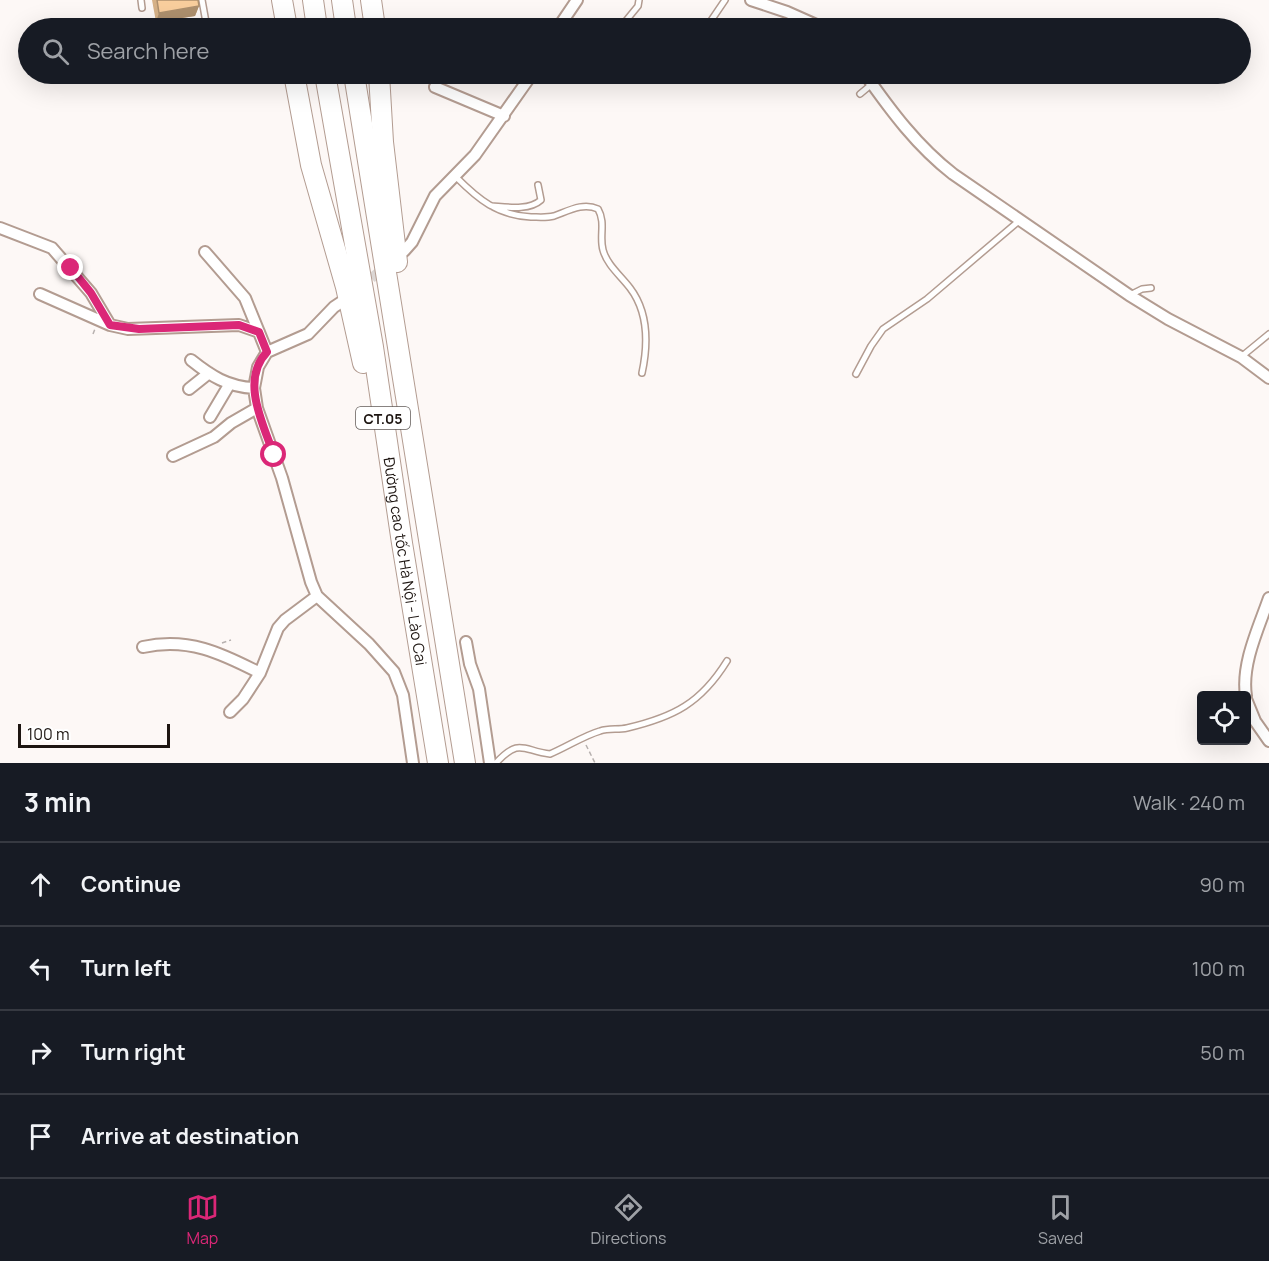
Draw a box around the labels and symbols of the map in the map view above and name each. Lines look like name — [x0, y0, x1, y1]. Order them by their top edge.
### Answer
route end — [57, 254, 83, 280]
road number: CT.05 — [356, 407, 410, 429]
route start — [260, 441, 286, 467]
street label: Đường cao tốc Hà Nội - Lào Cai — [379, 456, 432, 667]
scale bar — [18, 721, 170, 748]

